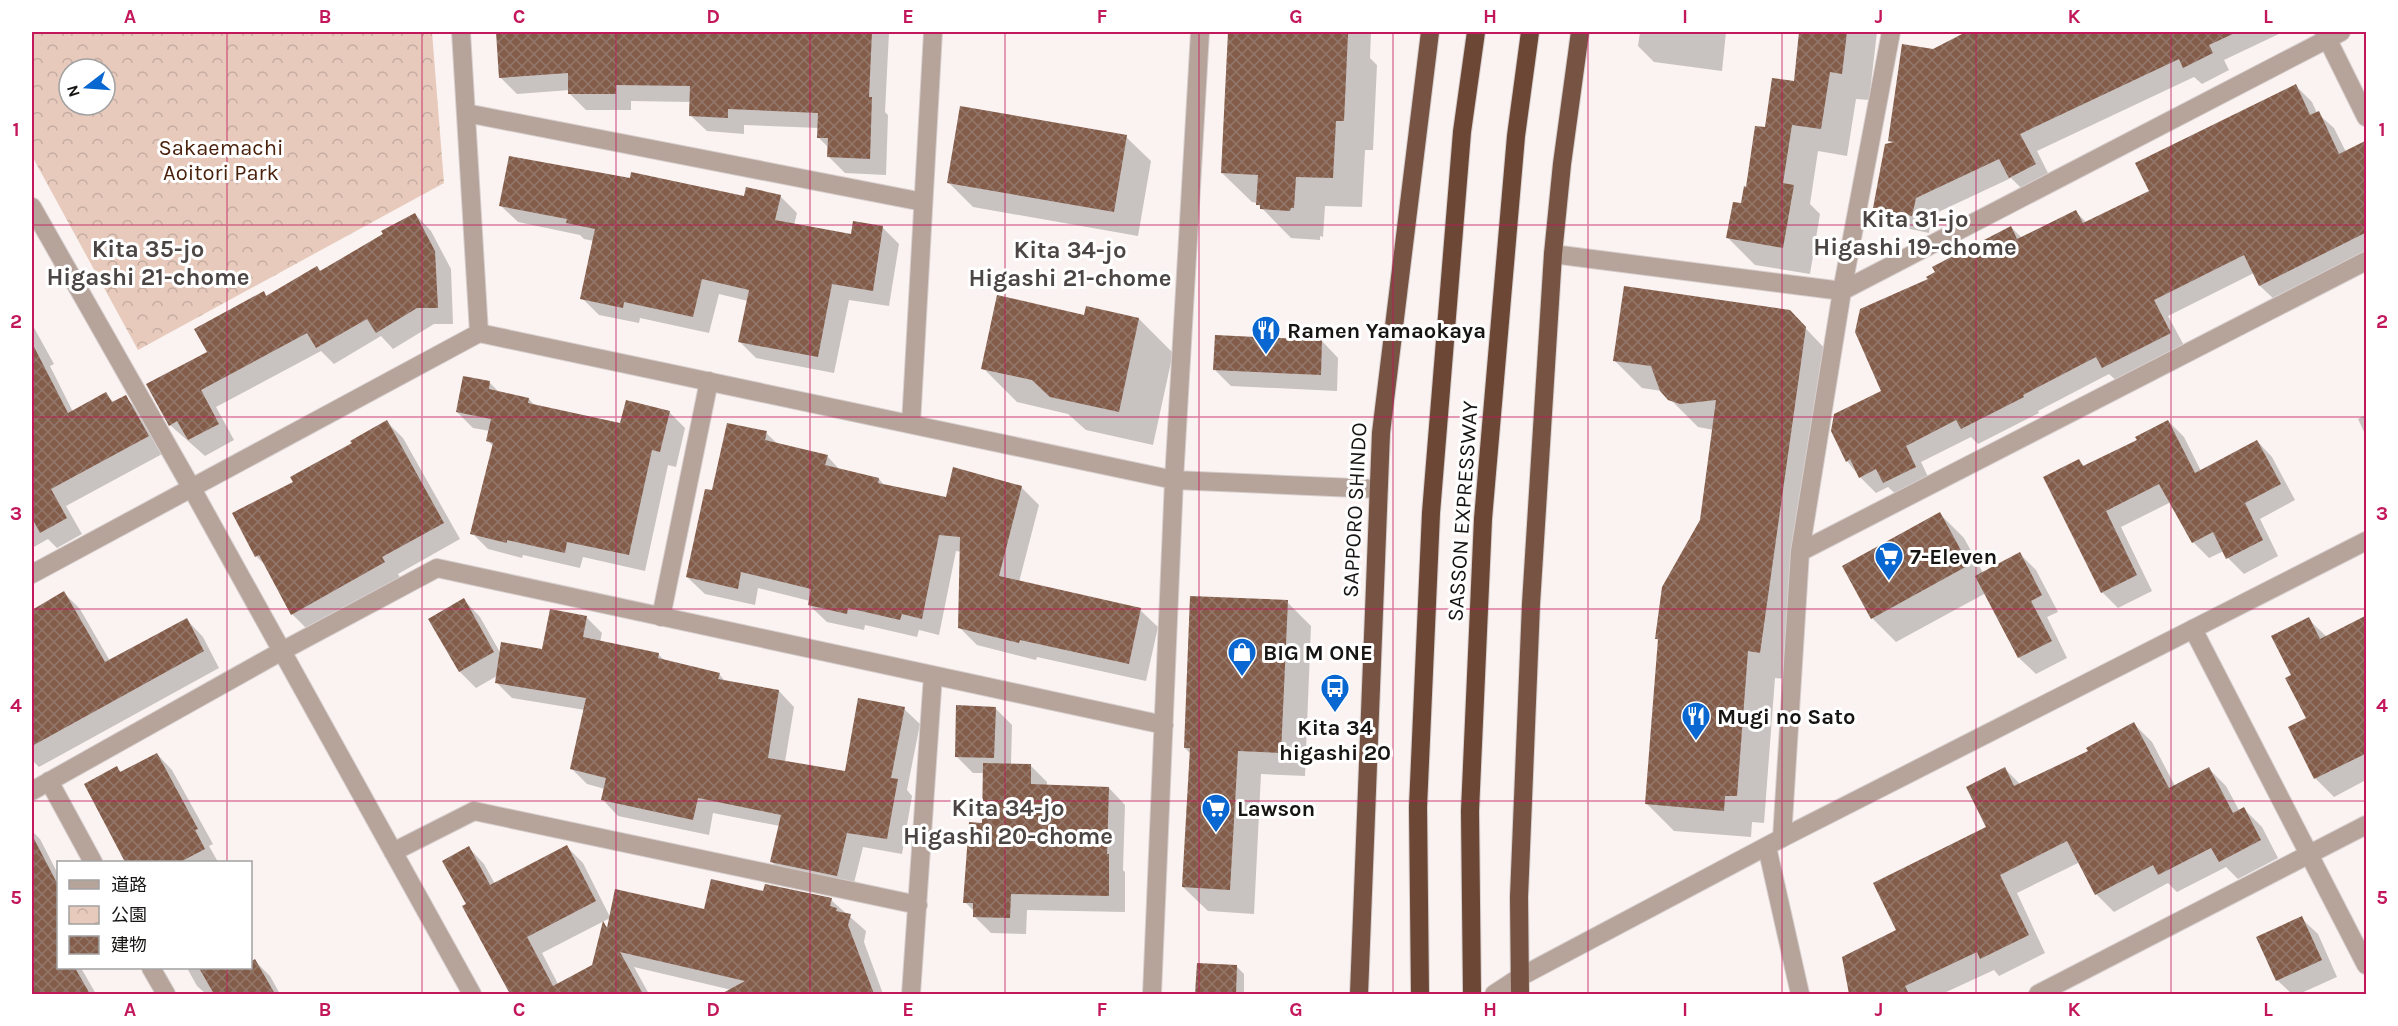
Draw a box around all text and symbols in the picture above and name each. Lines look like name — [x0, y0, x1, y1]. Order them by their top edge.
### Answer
text: A — [124, 5, 137, 28]
text: B — [319, 5, 331, 28]
text: C — [513, 5, 525, 28]
text: D — [706, 5, 720, 28]
text: E — [902, 5, 914, 28]
text: F — [1097, 5, 1108, 28]
text: G — [1289, 5, 1303, 28]
text: H — [1483, 5, 1497, 28]
text: I — [1682, 5, 1688, 28]
text: J — [1875, 5, 1883, 28]
text: K — [2067, 5, 2081, 28]
text: L — [2263, 5, 2273, 28]
north arrow — [57, 57, 117, 117]
text: N — [62, 83, 84, 100]
text: 1 — [12, 118, 20, 141]
text: 1 — [2378, 118, 2386, 141]
park label: Sakaemachi Aoitori Park — [158, 135, 284, 186]
district label: Kita 31-jo Higashi 19-chome — [1813, 205, 2017, 261]
district label: Kita 35-jo Higashi 21-chome — [46, 235, 250, 291]
district label: Kita 34-jo Higashi 21-chome — [968, 236, 1172, 292]
text: 2 — [10, 310, 22, 333]
text: 2 — [2376, 310, 2388, 333]
restaurant icon: Ramen Yamaokaya — [1250, 314, 1282, 356]
place label: Ramen Yamaokaya — [1287, 318, 1486, 344]
street label: SASSON EXPRESSWAY — [1442, 400, 1484, 622]
street label: SAPPORO SHINDO — [1337, 422, 1373, 598]
text: 3 — [10, 502, 22, 525]
text: 3 — [2376, 502, 2388, 525]
supermarket icon: 7-Eleven — [1873, 540, 1905, 582]
place label: 7-Eleven — [1910, 544, 1997, 570]
shop icon: BIG M ONE — [1226, 636, 1258, 678]
place label: BIG M ONE — [1263, 640, 1373, 666]
bus stop icon: Kita 34 higashi 20 — [1319, 672, 1351, 714]
text: 4 — [10, 694, 22, 717]
text: 4 — [2376, 694, 2388, 717]
restaurant icon: Mugi no Sato — [1680, 700, 1712, 742]
place label: Mugi no Sato — [1717, 704, 1855, 730]
place label: Kita 34 higashi 20 — [1279, 715, 1391, 766]
supermarket icon: Lawson — [1200, 792, 1232, 834]
district label: Kita 34-jo Higashi 20-chome — [903, 794, 1113, 850]
place label: Lawson — [1237, 796, 1315, 822]
legend — [57, 861, 252, 969]
text: 道路 — [111, 874, 147, 896]
text: 5 — [10, 886, 22, 909]
text: 5 — [2376, 886, 2388, 909]
text: 公園 — [111, 904, 147, 926]
text: 建物 — [111, 934, 147, 956]
text: A — [124, 998, 137, 1021]
text: B — [319, 998, 331, 1021]
text: C — [513, 998, 525, 1021]
text: D — [706, 998, 720, 1021]
text: E — [902, 998, 914, 1021]
text: F — [1097, 998, 1108, 1021]
text: G — [1289, 998, 1303, 1021]
text: H — [1483, 998, 1497, 1021]
text: I — [1682, 998, 1688, 1021]
text: J — [1875, 998, 1883, 1021]
text: K — [2067, 998, 2081, 1021]
text: L — [2263, 998, 2273, 1021]

